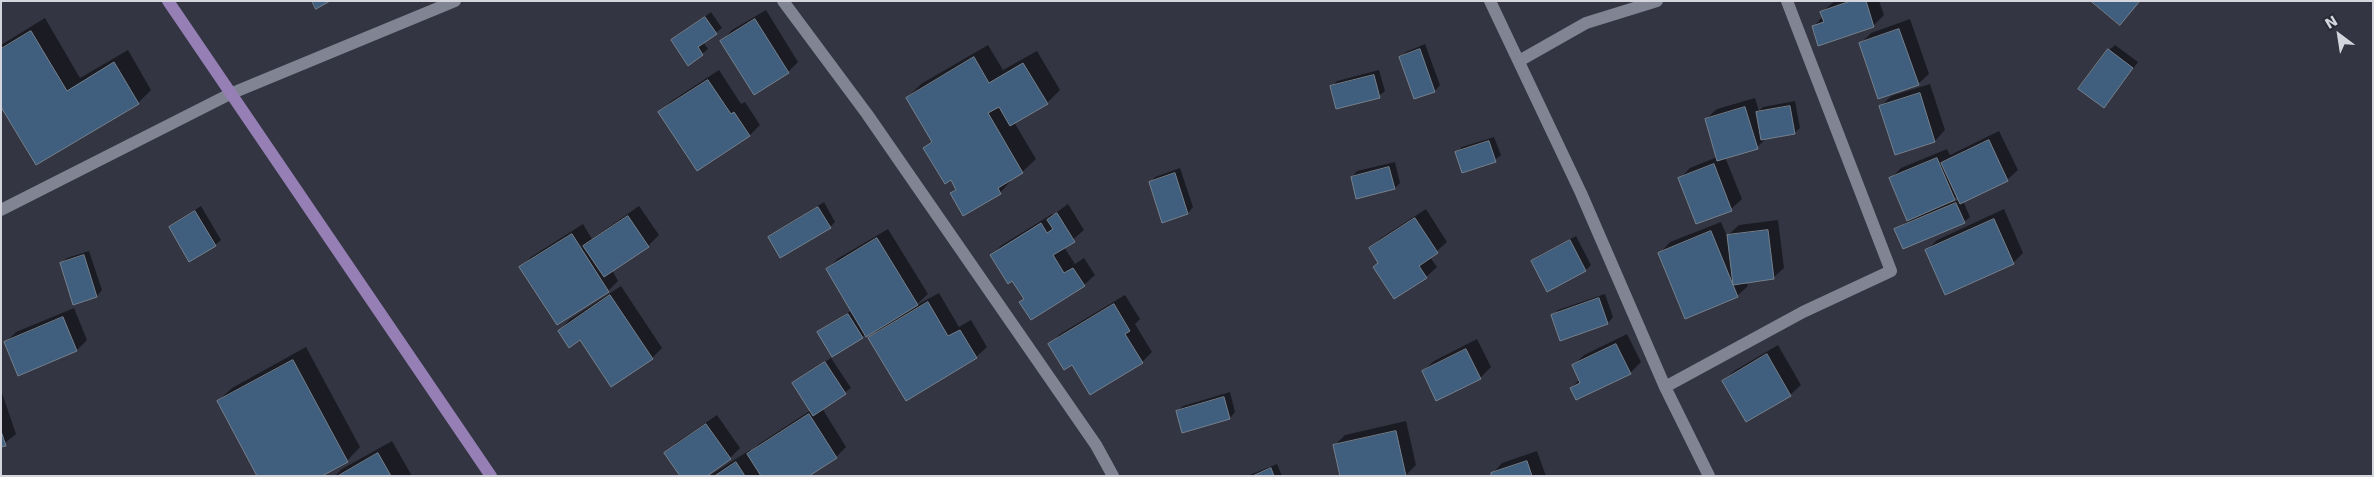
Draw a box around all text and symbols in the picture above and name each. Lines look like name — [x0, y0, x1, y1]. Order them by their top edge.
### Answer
north arrow — [2314, 10, 2364, 60]
text: N — [2322, 12, 2340, 32]

